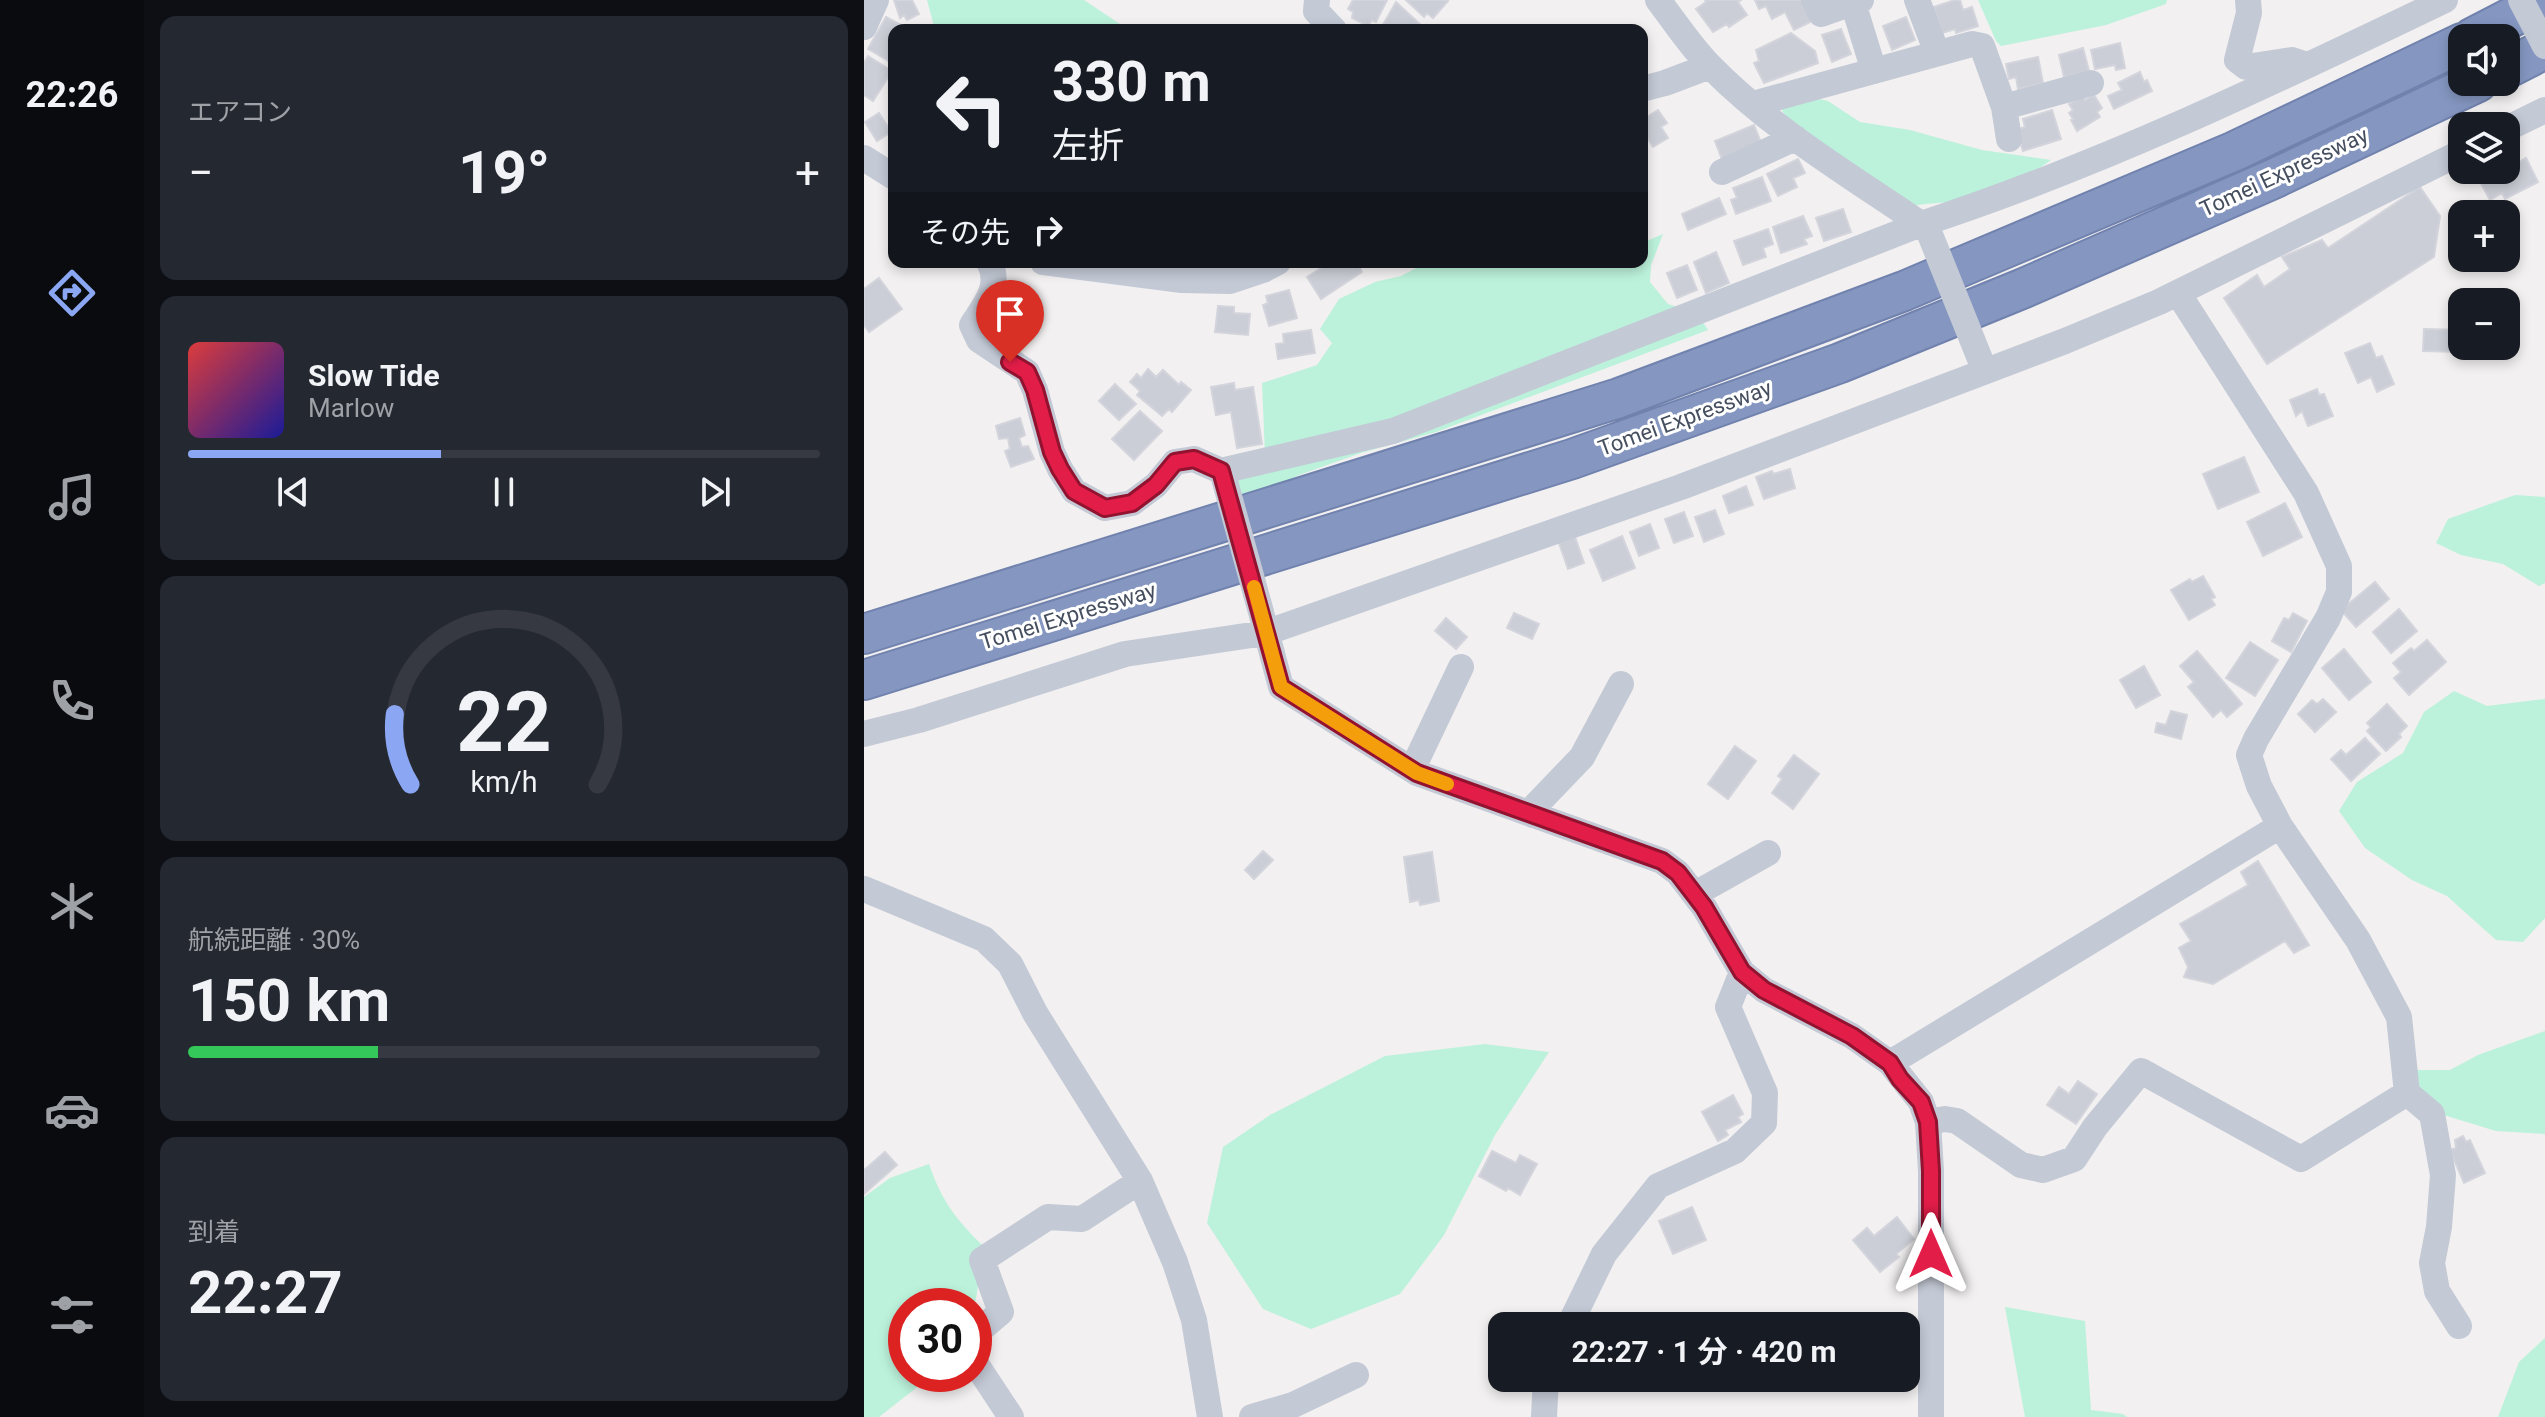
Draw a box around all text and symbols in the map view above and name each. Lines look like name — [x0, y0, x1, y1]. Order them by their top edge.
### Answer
map controls — [2448, 24, 2520, 360]
button: sound — [2448, 24, 2520, 96]
text: 330 m — [1052, 49, 1211, 115]
icon: left — [920, 56, 1024, 160]
text: 22:26 — [26, 74, 118, 116]
text: エアコン — [188, 97, 292, 127]
button: layers — [2448, 112, 2520, 184]
street label: Tomei Expressway — [2196, 122, 2373, 222]
text: 左折 — [1052, 125, 1124, 167]
text: 19° — [458, 137, 550, 208]
text: − — [188, 147, 213, 199]
text: + — [795, 147, 820, 199]
button: + — [2448, 200, 2520, 272]
icon: right — [1026, 208, 1070, 252]
text: その先 — [920, 215, 1010, 250]
icon: directions — [44, 265, 100, 321]
pin — [976, 280, 1044, 362]
button: − — [2448, 288, 2520, 360]
icon: arrive — [988, 292, 1032, 336]
text: Slow Tide — [308, 358, 440, 393]
street label: Tomei Expressway — [1595, 375, 1776, 461]
text: Marlow — [308, 393, 394, 423]
icon: music — [44, 469, 100, 525]
icon: previous — [271, 470, 315, 514]
icon: pause — [482, 470, 526, 514]
icon: next — [693, 470, 737, 514]
street label: Tomei Expressway — [977, 577, 1159, 655]
icon: phone — [44, 673, 100, 729]
text: 22 — [456, 673, 552, 770]
text: km/h — [470, 765, 538, 799]
icon: climate — [44, 878, 100, 934]
text: 航続距離 · 30% — [188, 925, 360, 955]
text: 150 km — [188, 965, 390, 1036]
icon: car — [44, 1082, 100, 1138]
position arrow — [1889, 1212, 1973, 1296]
text: 到着 — [188, 1217, 240, 1247]
text: 22:27 — [188, 1257, 343, 1328]
icon: filters — [44, 1287, 100, 1343]
speed limit sign: 30 — [888, 1288, 992, 1392]
text: 22:27 · 1 分 · 420 m — [1572, 1334, 1836, 1369]

